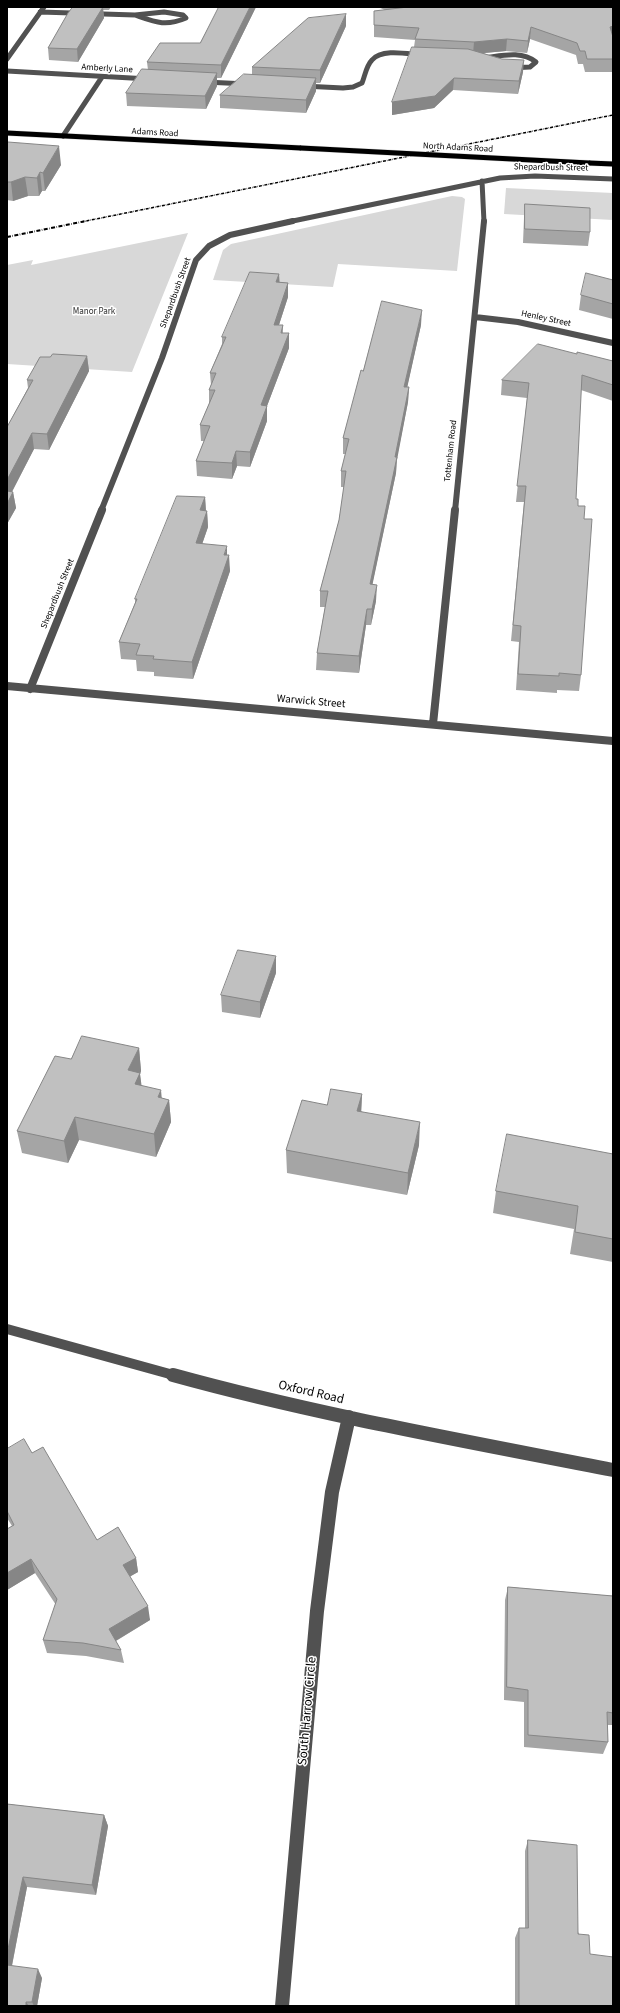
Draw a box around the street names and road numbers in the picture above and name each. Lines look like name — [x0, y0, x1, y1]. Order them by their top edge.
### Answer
street label: Amberly Lane — [81, 62, 133, 76]
street label: Adams Road — [131, 126, 179, 140]
street label: North Adams Road — [423, 141, 493, 155]
street label: Shepardbush Street — [514, 162, 588, 174]
street label: Shepardbush Street — [158, 256, 194, 330]
street label: Henley Street — [520, 308, 572, 330]
street label: Tottenham Road — [442, 420, 460, 482]
street label: Shepardbush Street — [39, 557, 77, 631]
street label: Warwick Street — [276, 692, 346, 712]
street label: Oxford Road — [277, 1378, 345, 1408]
street label: South Harrow Circle — [295, 1656, 321, 1766]

